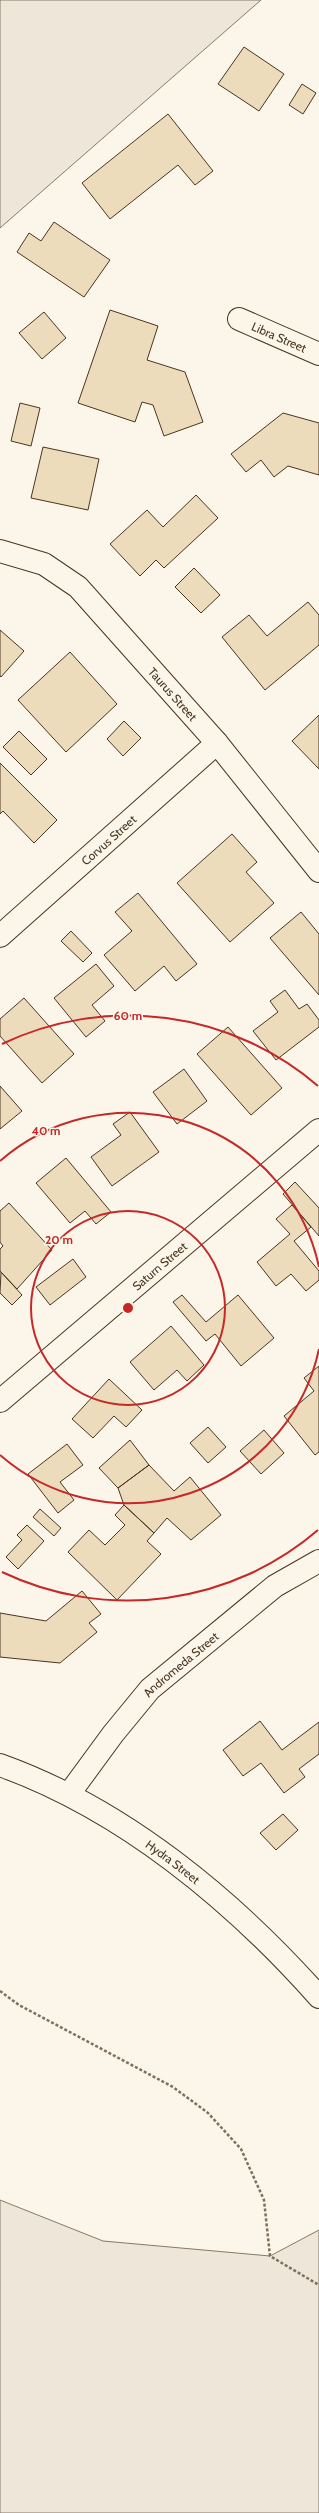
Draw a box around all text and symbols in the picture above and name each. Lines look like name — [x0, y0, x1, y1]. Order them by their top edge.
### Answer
street label: Libra Street — [250, 318, 309, 355]
street label: Taurus Street — [146, 664, 201, 724]
street label: Corvus Street — [78, 811, 139, 868]
text: 60 m — [114, 1008, 142, 1023]
text: 40 m — [31, 1123, 61, 1138]
text: 20 m — [45, 1232, 73, 1247]
street label: Saturn Street — [129, 1238, 190, 1293]
centre of rings — [121, 1301, 135, 1315]
street label: Andromeda Street — [139, 1628, 221, 1700]
street label: Hydra Street — [143, 1836, 203, 1887]

